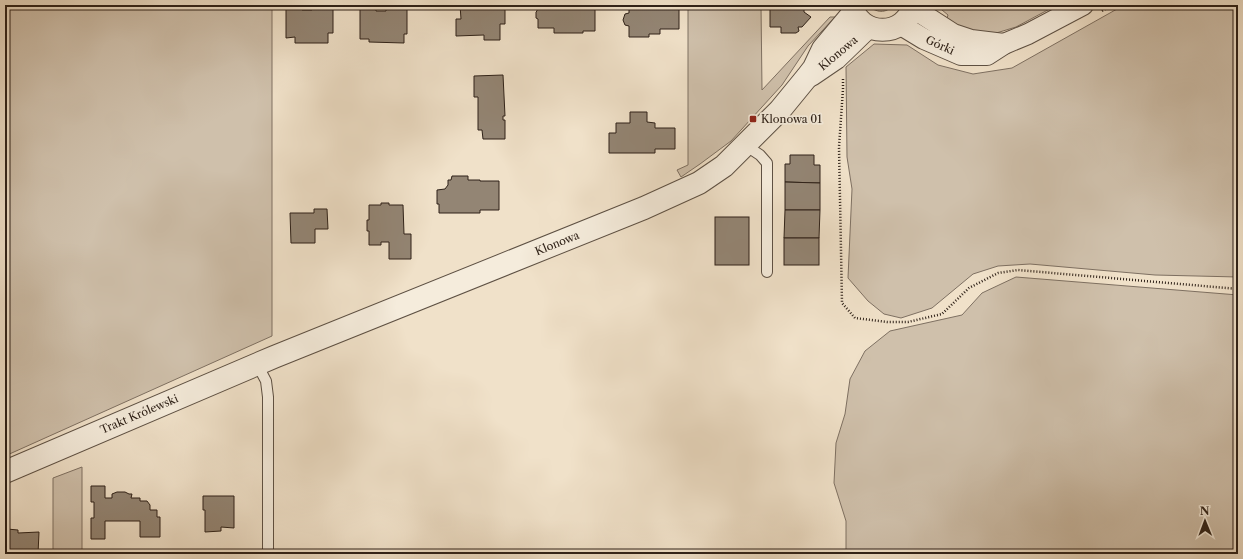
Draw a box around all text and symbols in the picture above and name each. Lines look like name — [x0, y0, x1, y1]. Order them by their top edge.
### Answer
street label: Klonowa — [816, 33, 860, 73]
street label: Górki — [923, 33, 957, 58]
place label: Klonowa 01 — [761, 112, 822, 126]
marker: Klonowa 01 — [748, 114, 758, 124]
street label: Klonowa — [533, 228, 581, 258]
street label: Trakt Królewski — [98, 391, 181, 437]
north arrow — [1185, 501, 1225, 541]
text: N — [1200, 504, 1210, 518]

